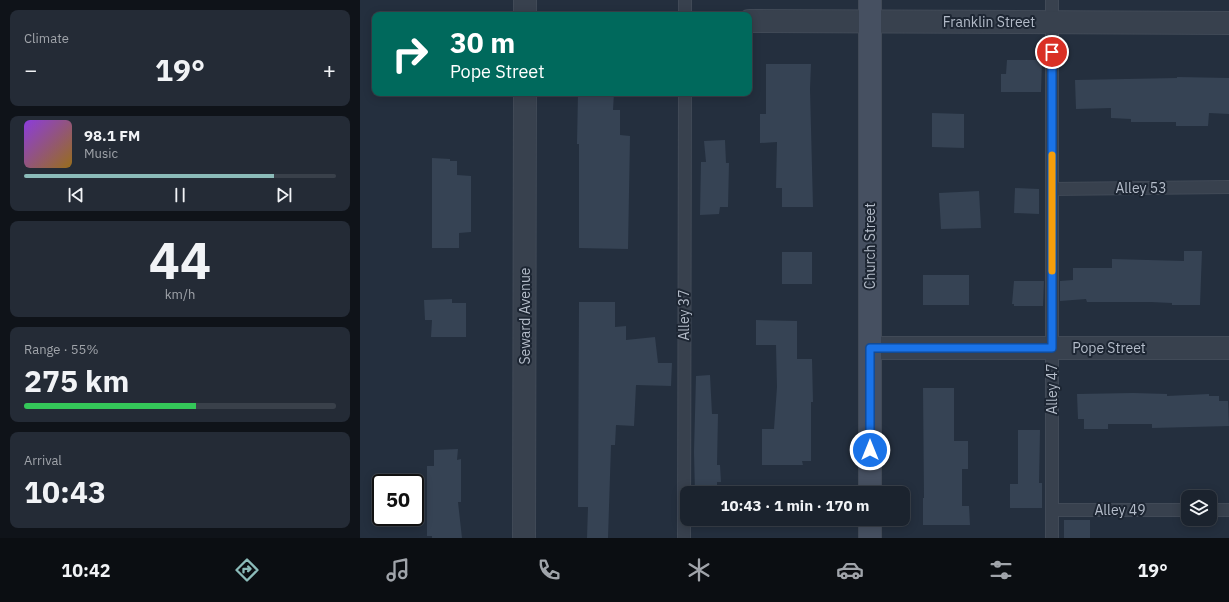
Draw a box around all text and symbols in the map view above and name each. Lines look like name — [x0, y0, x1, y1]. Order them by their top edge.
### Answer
street label: Franklin Street — [943, 13, 1035, 31]
text: 30 m — [450, 24, 515, 61]
icon: right — [384, 28, 436, 80]
text: Climate — [24, 30, 69, 47]
pin — [1035, 35, 1069, 69]
icon: arrive — [1041, 41, 1063, 63]
text: 19° — [155, 50, 205, 89]
text: − — [24, 55, 37, 84]
text: + — [323, 55, 336, 84]
text: Pope Street — [450, 60, 545, 83]
text: 98.1 FM — [84, 126, 140, 145]
text: Music — [84, 145, 118, 162]
street label: Alley 53 — [1115, 179, 1167, 197]
icon: previous — [65, 184, 87, 206]
icon: pause — [169, 184, 191, 206]
icon: next — [273, 184, 295, 206]
street label: Church Street — [861, 203, 879, 289]
text: 44 — [149, 226, 211, 293]
street label: Seward Avenue — [516, 267, 534, 365]
text: km/h — [165, 286, 195, 303]
street label: Alley 37 — [675, 289, 693, 341]
street label: Pope Street — [1072, 339, 1146, 357]
text: Range · 55% — [24, 341, 98, 358]
text: 275 km — [24, 361, 129, 400]
street label: Alley 47 — [1043, 363, 1061, 415]
position arrow — [849, 429, 891, 471]
text: Arrival — [24, 452, 62, 469]
text: 10:43 — [24, 472, 106, 511]
speed limit sign: 50 — [372, 474, 424, 526]
map controls — [1181, 490, 1217, 526]
button: layers — [1181, 490, 1217, 526]
text: 10:43 · 1 min · 170 m — [721, 496, 869, 515]
street label: Alley 49 — [1094, 501, 1146, 519]
icon: directions — [233, 556, 261, 584]
icon: music — [384, 556, 412, 584]
icon: phone — [535, 556, 563, 584]
icon: climate — [685, 556, 713, 584]
icon: car — [836, 556, 864, 584]
icon: filters — [987, 556, 1015, 584]
text: 10:42 — [61, 559, 111, 582]
text: 19° — [1138, 559, 1168, 582]

